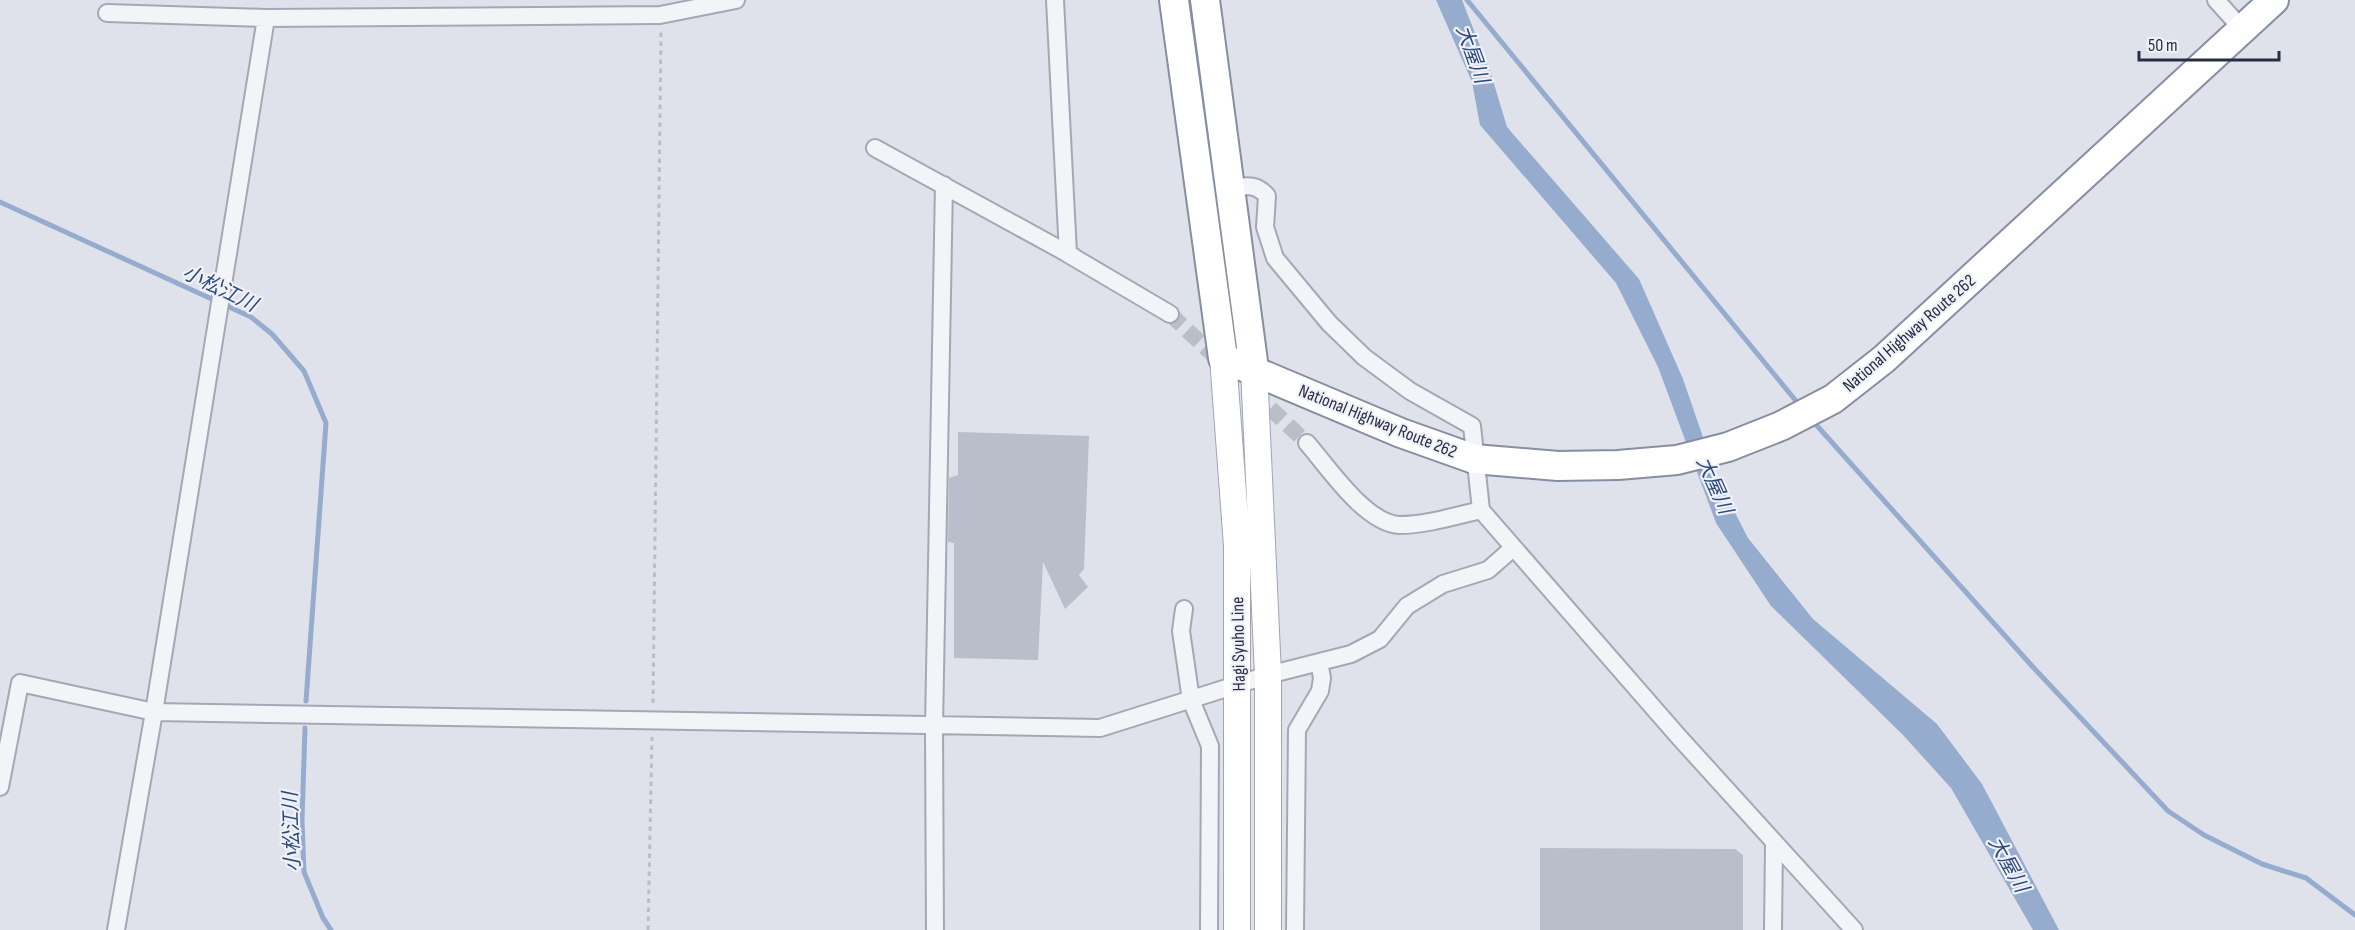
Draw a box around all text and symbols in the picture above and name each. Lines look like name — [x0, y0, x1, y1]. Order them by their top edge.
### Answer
water label: 大屋川 — [1451, 22, 1494, 89]
scale bar — [2139, 24, 2278, 62]
text: 50 m — [2148, 35, 2178, 56]
water label: 小松江川 — [178, 261, 263, 318]
street label: National Highway Route 262 — [1839, 270, 1980, 397]
street label: National Highway Route 262 — [1296, 380, 1460, 463]
water label: 大屋川 — [1691, 453, 1738, 520]
street label: Hagi Syuho Line — [1227, 597, 1250, 691]
water label: 小松江川 — [279, 790, 305, 872]
water label: 大屋川 — [1983, 832, 2034, 898]

